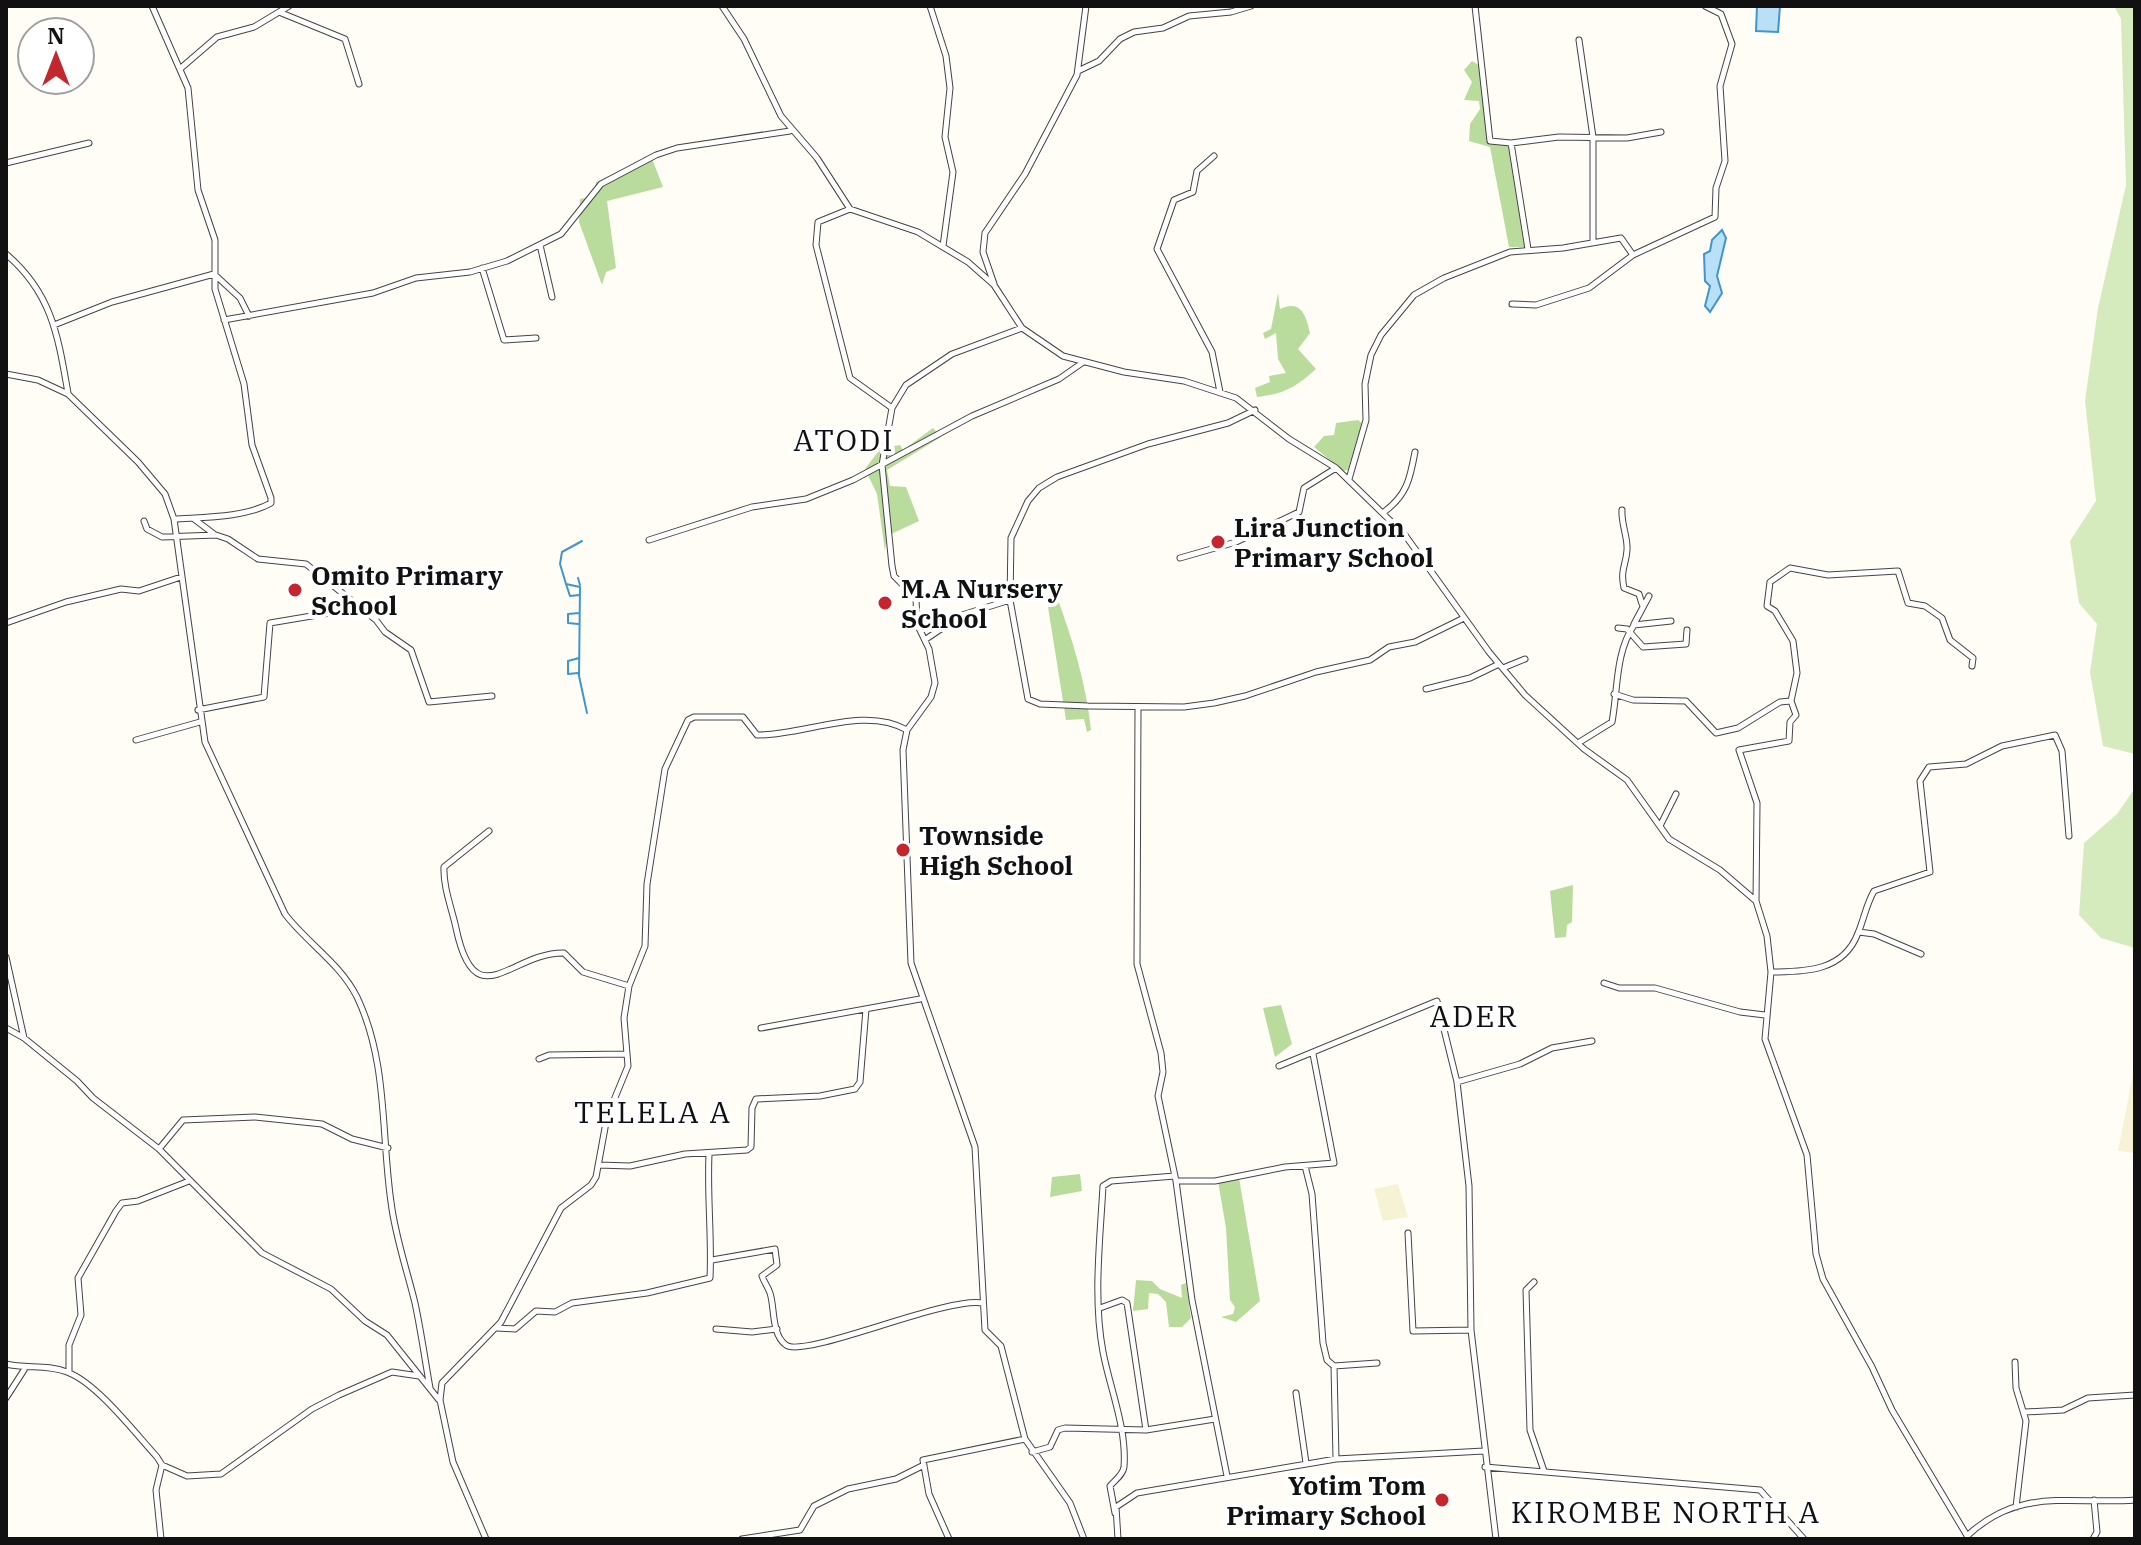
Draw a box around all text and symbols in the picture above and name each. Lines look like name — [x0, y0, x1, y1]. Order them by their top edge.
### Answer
north arrow — [16, 16, 96, 96]
text: N — [47, 21, 65, 50]
district label: ATODI — [793, 420, 895, 459]
place label: Lira Junction Primary School — [1234, 510, 1434, 574]
marker: Lira Junction Primary School — [1209, 533, 1227, 551]
place label: Omito Primary School — [311, 558, 503, 622]
place label: M.A Nursery School — [901, 571, 1063, 635]
marker: Omito Primary School — [286, 581, 304, 599]
marker: M.A Nursery School — [876, 594, 894, 612]
place label: Townside High School — [919, 818, 1073, 882]
marker: Townside High School — [894, 841, 912, 859]
district label: ADER — [1429, 996, 1519, 1035]
district label: TELELA A — [574, 1092, 732, 1131]
place label: Yotim Tom Primary School — [1226, 1468, 1426, 1532]
marker: Yotim Tom Primary School — [1433, 1491, 1451, 1509]
district label: KIROMBE NORTH A — [1511, 1492, 1821, 1531]

